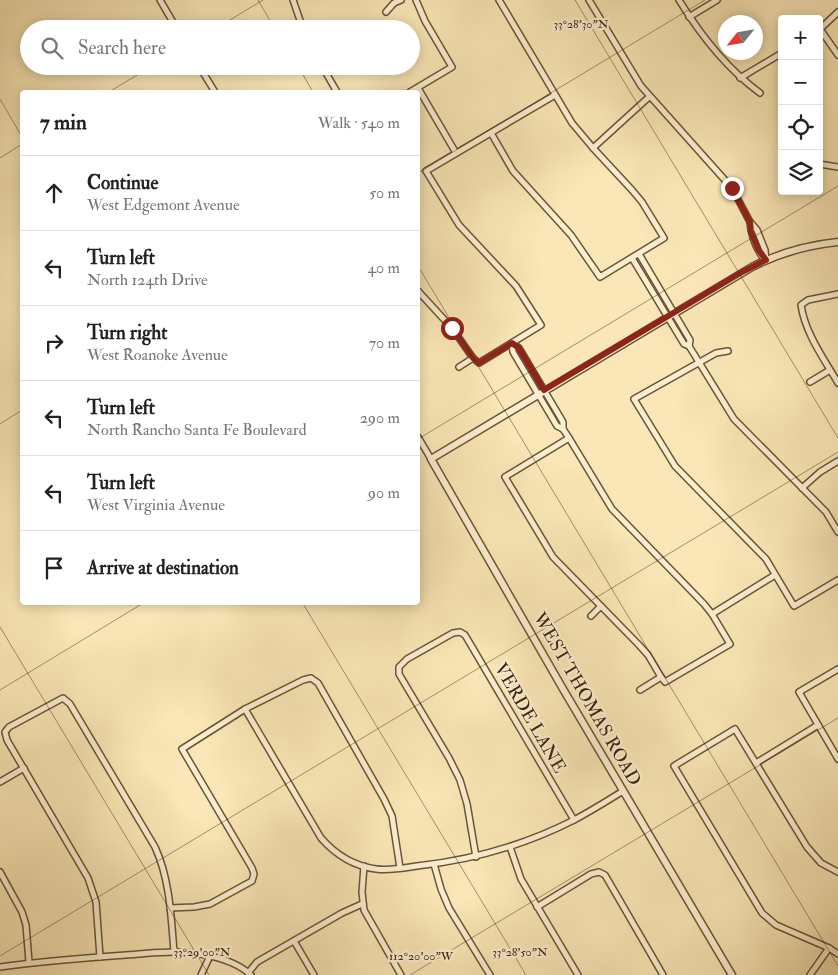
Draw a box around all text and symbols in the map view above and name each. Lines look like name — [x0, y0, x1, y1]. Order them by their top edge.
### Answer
north arrow — [718, 15, 763, 60]
map controls — [778, 15, 823, 195]
button: + — [778, 15, 823, 60]
text: 33°28'30"N — [554, 17, 609, 32]
search box — [20, 20, 420, 75]
icon: search — [38, 34, 66, 62]
text: Search here — [78, 36, 166, 60]
button: − — [778, 60, 823, 105]
button: locate — [778, 105, 823, 150]
text: 7 min — [40, 109, 87, 136]
text: Walk · 540 m — [318, 113, 400, 133]
button: layers — [778, 150, 823, 195]
text: Continue — [87, 171, 158, 195]
route end — [721, 177, 744, 200]
icon: ahead — [40, 179, 68, 207]
text: 50 m — [369, 183, 400, 203]
text: West Edgemont Avenue — [87, 195, 240, 215]
text: Turn left — [87, 246, 155, 270]
icon: left — [40, 254, 68, 282]
text: 40 m — [367, 258, 400, 278]
text: North 124th Drive — [87, 270, 208, 290]
route start — [441, 317, 464, 340]
text: Turn right — [87, 321, 167, 345]
icon: right — [40, 329, 68, 357]
text: 70 m — [369, 333, 400, 353]
text: West Roanoke Avenue — [87, 345, 228, 365]
text: Turn left — [87, 396, 155, 420]
icon: left — [40, 404, 68, 432]
text: 290 m — [360, 408, 400, 428]
text: North Rancho Santa Fe Boulevard — [87, 420, 307, 440]
text: Turn left — [87, 471, 155, 495]
icon: left — [40, 479, 68, 507]
text: 90 m — [368, 483, 400, 503]
text: West Virginia Avenue — [87, 495, 225, 515]
icon: arrive — [40, 554, 68, 582]
text: Arrive at destination — [87, 556, 239, 580]
street label: WEST THOMAS ROAD — [527, 607, 646, 790]
street label: VERDE LANE — [489, 659, 571, 777]
text: 33°29'00"N — [173, 945, 231, 960]
text: 33°28'50"N — [492, 945, 548, 960]
text: 112°20'00"W — [389, 949, 454, 964]

